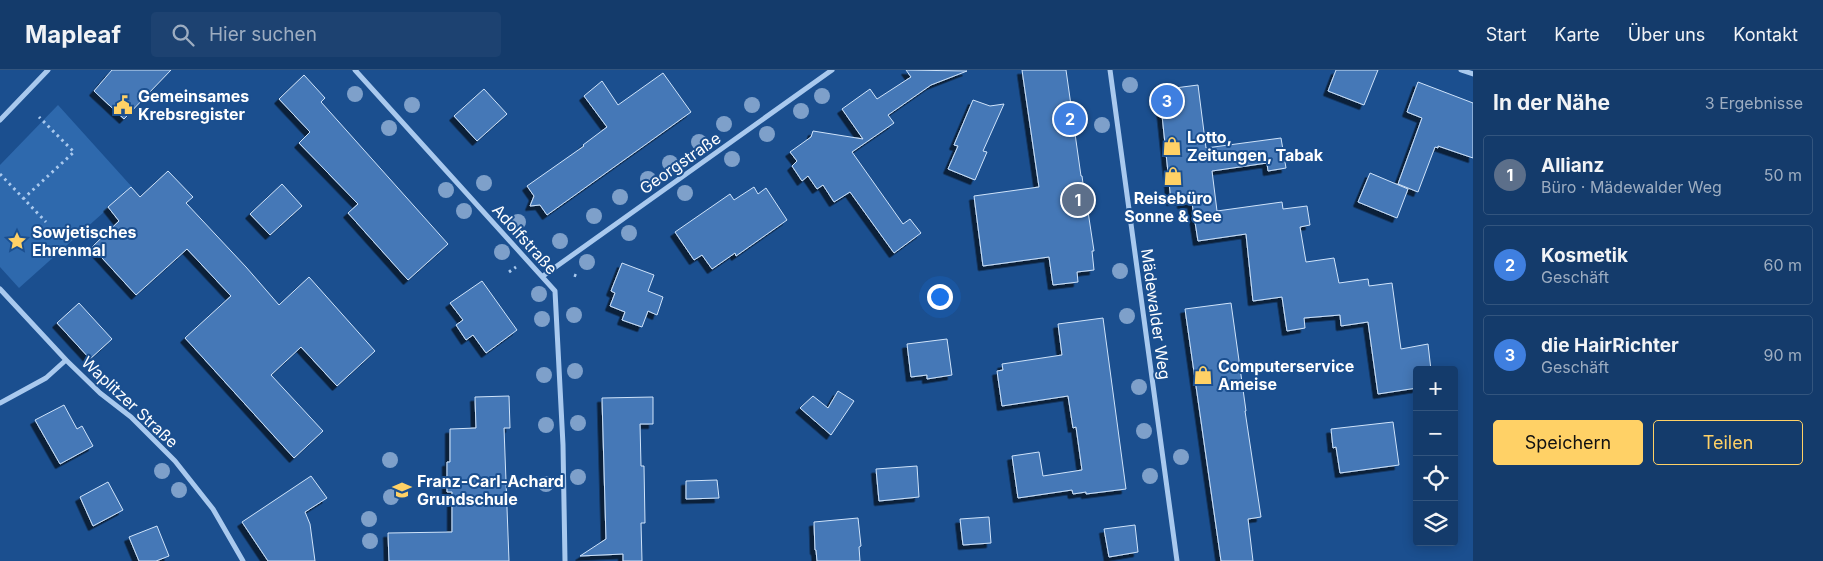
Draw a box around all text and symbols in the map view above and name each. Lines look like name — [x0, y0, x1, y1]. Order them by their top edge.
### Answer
search box — [151, 12, 501, 57]
text: Mapleaf — [25, 20, 121, 49]
icon: search — [169, 21, 197, 49]
text: Hier suchen — [209, 23, 317, 46]
text: Start — [1486, 24, 1526, 45]
text: Karte — [1554, 24, 1600, 45]
text: Über uns — [1628, 24, 1705, 45]
text: Kontakt — [1733, 24, 1798, 45]
pin: 3 — [1151, 82, 1183, 120]
place label: Gemeinsames Krebsregister — [138, 86, 249, 124]
text: In der Nähe — [1493, 90, 1610, 115]
text: 3 Ergebnisse — [1705, 93, 1803, 113]
public building icon: Gemeinsames Krebsregister — [112, 94, 134, 116]
pin: 2 — [1054, 100, 1086, 138]
place label: Lotto, Zeitungen, Tabak — [1187, 127, 1324, 165]
street label: Georgstraße — [636, 128, 724, 198]
shop icon: Lotto, Zeitungen, Tabak — [1161, 135, 1183, 157]
text: Allianz — [1541, 154, 1604, 177]
shop icon: Reisebüro Sonne & See — [1162, 165, 1184, 187]
text: 1 — [1507, 165, 1513, 185]
text: 50 m — [1764, 165, 1802, 185]
text: Büro · Mädewalder Weg — [1541, 177, 1722, 197]
pin: 1 — [1062, 181, 1094, 219]
place label: Reisebüro Sonne & See — [1124, 188, 1222, 226]
street label: Adolfstraße — [488, 200, 562, 278]
place label: Sowjetisches Ehrenmal — [32, 222, 137, 260]
place icon: Sowjetisches Ehrenmal — [6, 230, 28, 252]
text: Kosmetik — [1541, 244, 1628, 267]
street label: Mädewalder Weg — [1137, 247, 1175, 381]
text: 2 — [1505, 255, 1515, 275]
text: 60 m — [1763, 255, 1802, 275]
text: Geschäft — [1541, 267, 1609, 287]
your location — [927, 284, 953, 310]
text: die HairRichter — [1541, 334, 1679, 357]
text: 3 — [1505, 345, 1515, 365]
text: 90 m — [1763, 345, 1802, 365]
street label: Waplitzer Straße — [78, 352, 182, 452]
place label: Computerservice Ameise — [1218, 356, 1354, 394]
text: Geschäft — [1541, 357, 1609, 377]
shop icon: Computerservice Ameise — [1192, 364, 1214, 386]
map controls — [1413, 366, 1458, 546]
button: + — [1413, 366, 1458, 411]
button: − — [1413, 411, 1458, 456]
button: Speichern — [1493, 420, 1643, 465]
button: Teilen — [1653, 420, 1803, 465]
button: locate — [1413, 456, 1458, 501]
place label: Franz-Carl-Achard Grundschule — [417, 471, 564, 509]
school or university icon: Franz-Carl-Achard Grundschule — [391, 479, 413, 501]
button: layers — [1413, 501, 1458, 546]

